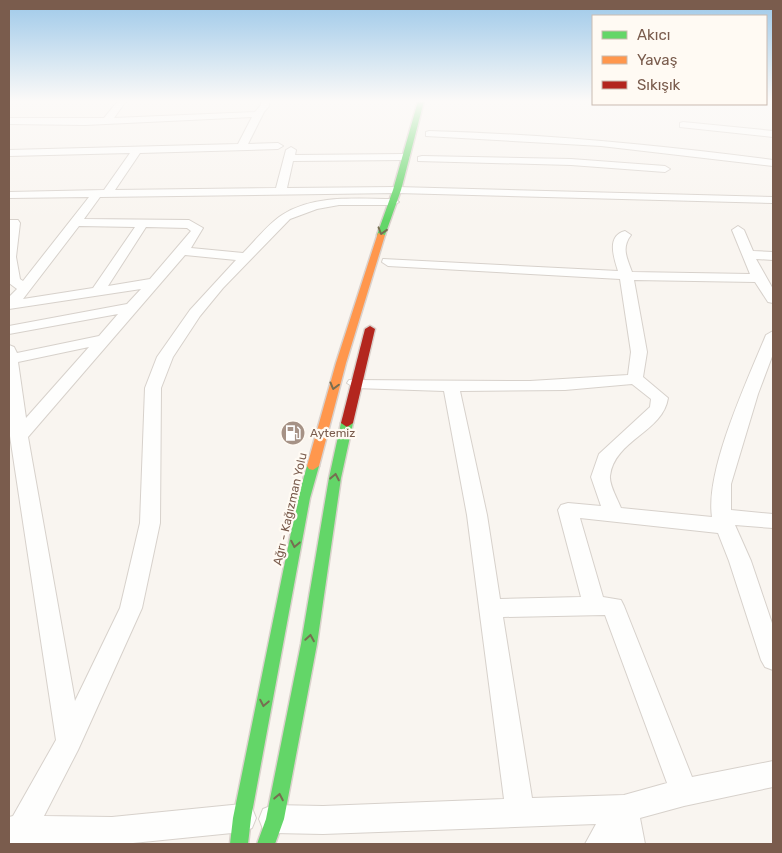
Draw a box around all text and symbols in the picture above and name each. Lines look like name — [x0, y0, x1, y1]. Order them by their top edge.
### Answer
legend — [592, 15, 767, 105]
text: Akıcı — [637, 26, 670, 44]
text: Yavaş — [637, 51, 678, 69]
text: Sıkışık — [637, 76, 681, 94]
one-way arrow — [378, 226, 388, 235]
one-way arrow — [330, 382, 340, 390]
fuel station icon: Aytemiz — [280, 420, 306, 446]
place label: Aytemiz — [310, 426, 355, 440]
street label: Ağrı - Kağızman Yolu — [270, 451, 310, 567]
one-way arrow — [330, 473, 340, 482]
one-way arrow — [291, 540, 301, 548]
one-way arrow — [304, 633, 314, 642]
one-way arrow — [260, 699, 270, 708]
one-way arrow — [273, 793, 283, 802]

